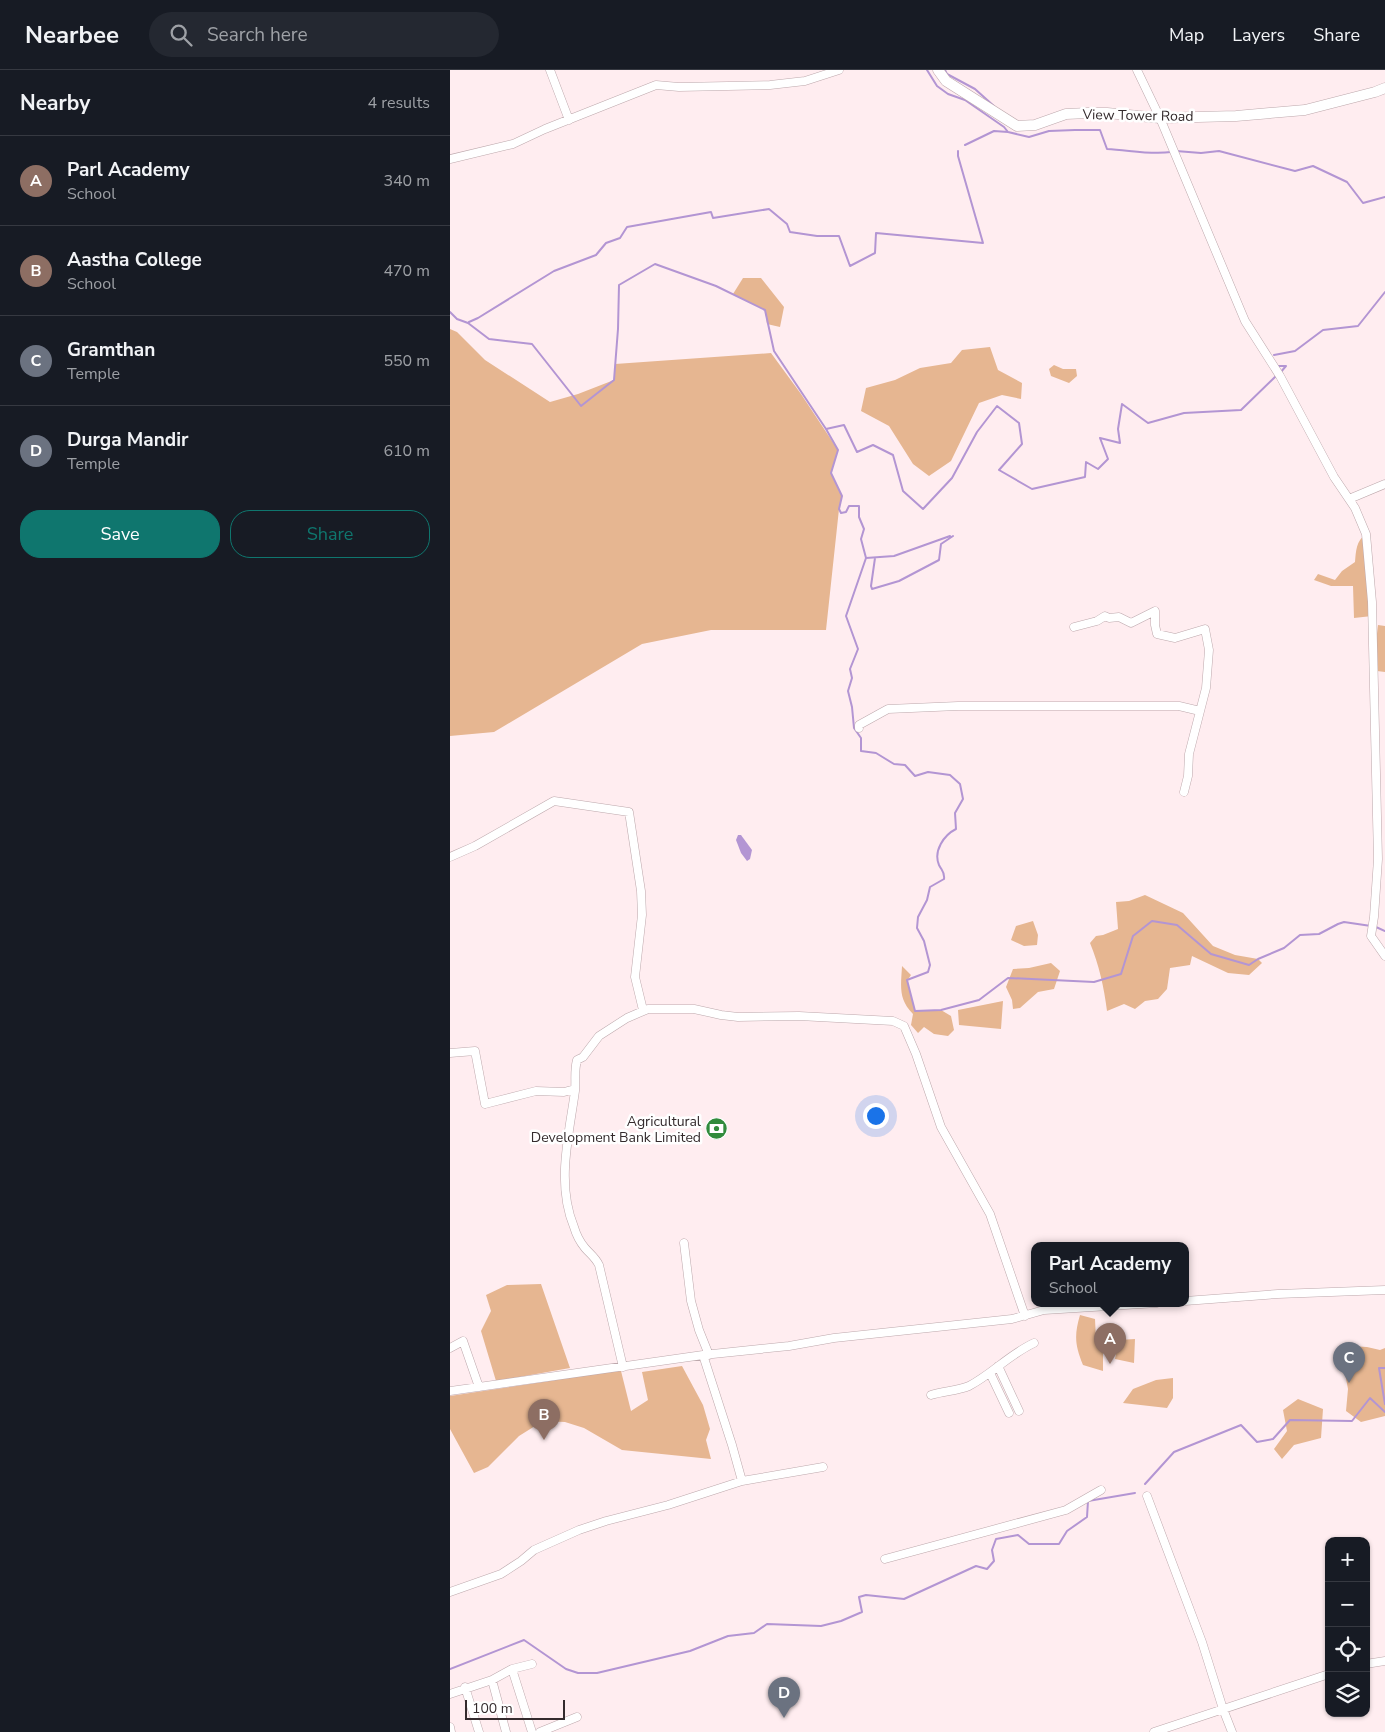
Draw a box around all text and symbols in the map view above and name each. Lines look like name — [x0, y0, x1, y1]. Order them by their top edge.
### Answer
search box — [149, 12, 499, 57]
text: Nearbee — [25, 19, 119, 51]
icon: search — [167, 21, 195, 49]
text: Search here — [207, 22, 308, 48]
text: Map — [1169, 23, 1204, 47]
text: Layers — [1232, 23, 1285, 47]
text: Share — [1313, 23, 1360, 47]
text: Nearby — [20, 89, 90, 117]
text: 4 results — [368, 92, 430, 114]
street label: View Tower Road — [1081, 105, 1194, 126]
text: Parl Academy — [67, 157, 190, 183]
text: A — [30, 170, 42, 192]
text: 340 m — [383, 170, 430, 192]
text: School — [67, 183, 116, 205]
text: Aastha College — [67, 247, 202, 273]
text: B — [30, 260, 42, 282]
text: 470 m — [383, 260, 430, 282]
text: School — [67, 273, 116, 295]
text: Gramthan — [67, 337, 155, 363]
text: C — [31, 350, 41, 372]
text: 550 m — [383, 350, 430, 372]
text: Temple — [67, 363, 120, 385]
text: Durga Mandir — [67, 427, 188, 453]
text: D — [30, 440, 42, 462]
text: 610 m — [383, 440, 430, 462]
text: Temple — [67, 453, 120, 475]
button: Save — [20, 510, 220, 558]
button: Share — [230, 510, 430, 558]
your location — [863, 1103, 889, 1129]
place label: Agricultural Development Bank Limited — [531, 1112, 702, 1147]
bank icon: Agricultural Development Bank Limited — [705, 1117, 729, 1141]
popup — [1031, 1242, 1189, 1307]
text: Parl Academy — [1049, 1251, 1171, 1277]
text: School — [1049, 1277, 1098, 1299]
pin: A — [1094, 1323, 1126, 1364]
pin: C — [1333, 1342, 1365, 1383]
pin: B — [528, 1399, 560, 1440]
map controls — [1325, 1537, 1370, 1717]
button: + — [1325, 1537, 1370, 1582]
button: − — [1325, 1582, 1370, 1627]
button: locate — [1325, 1627, 1370, 1672]
button: layers — [1325, 1672, 1370, 1717]
pin: D — [768, 1677, 800, 1718]
scale bar — [465, 1697, 565, 1720]
text: 100 m — [472, 1699, 513, 1718]

